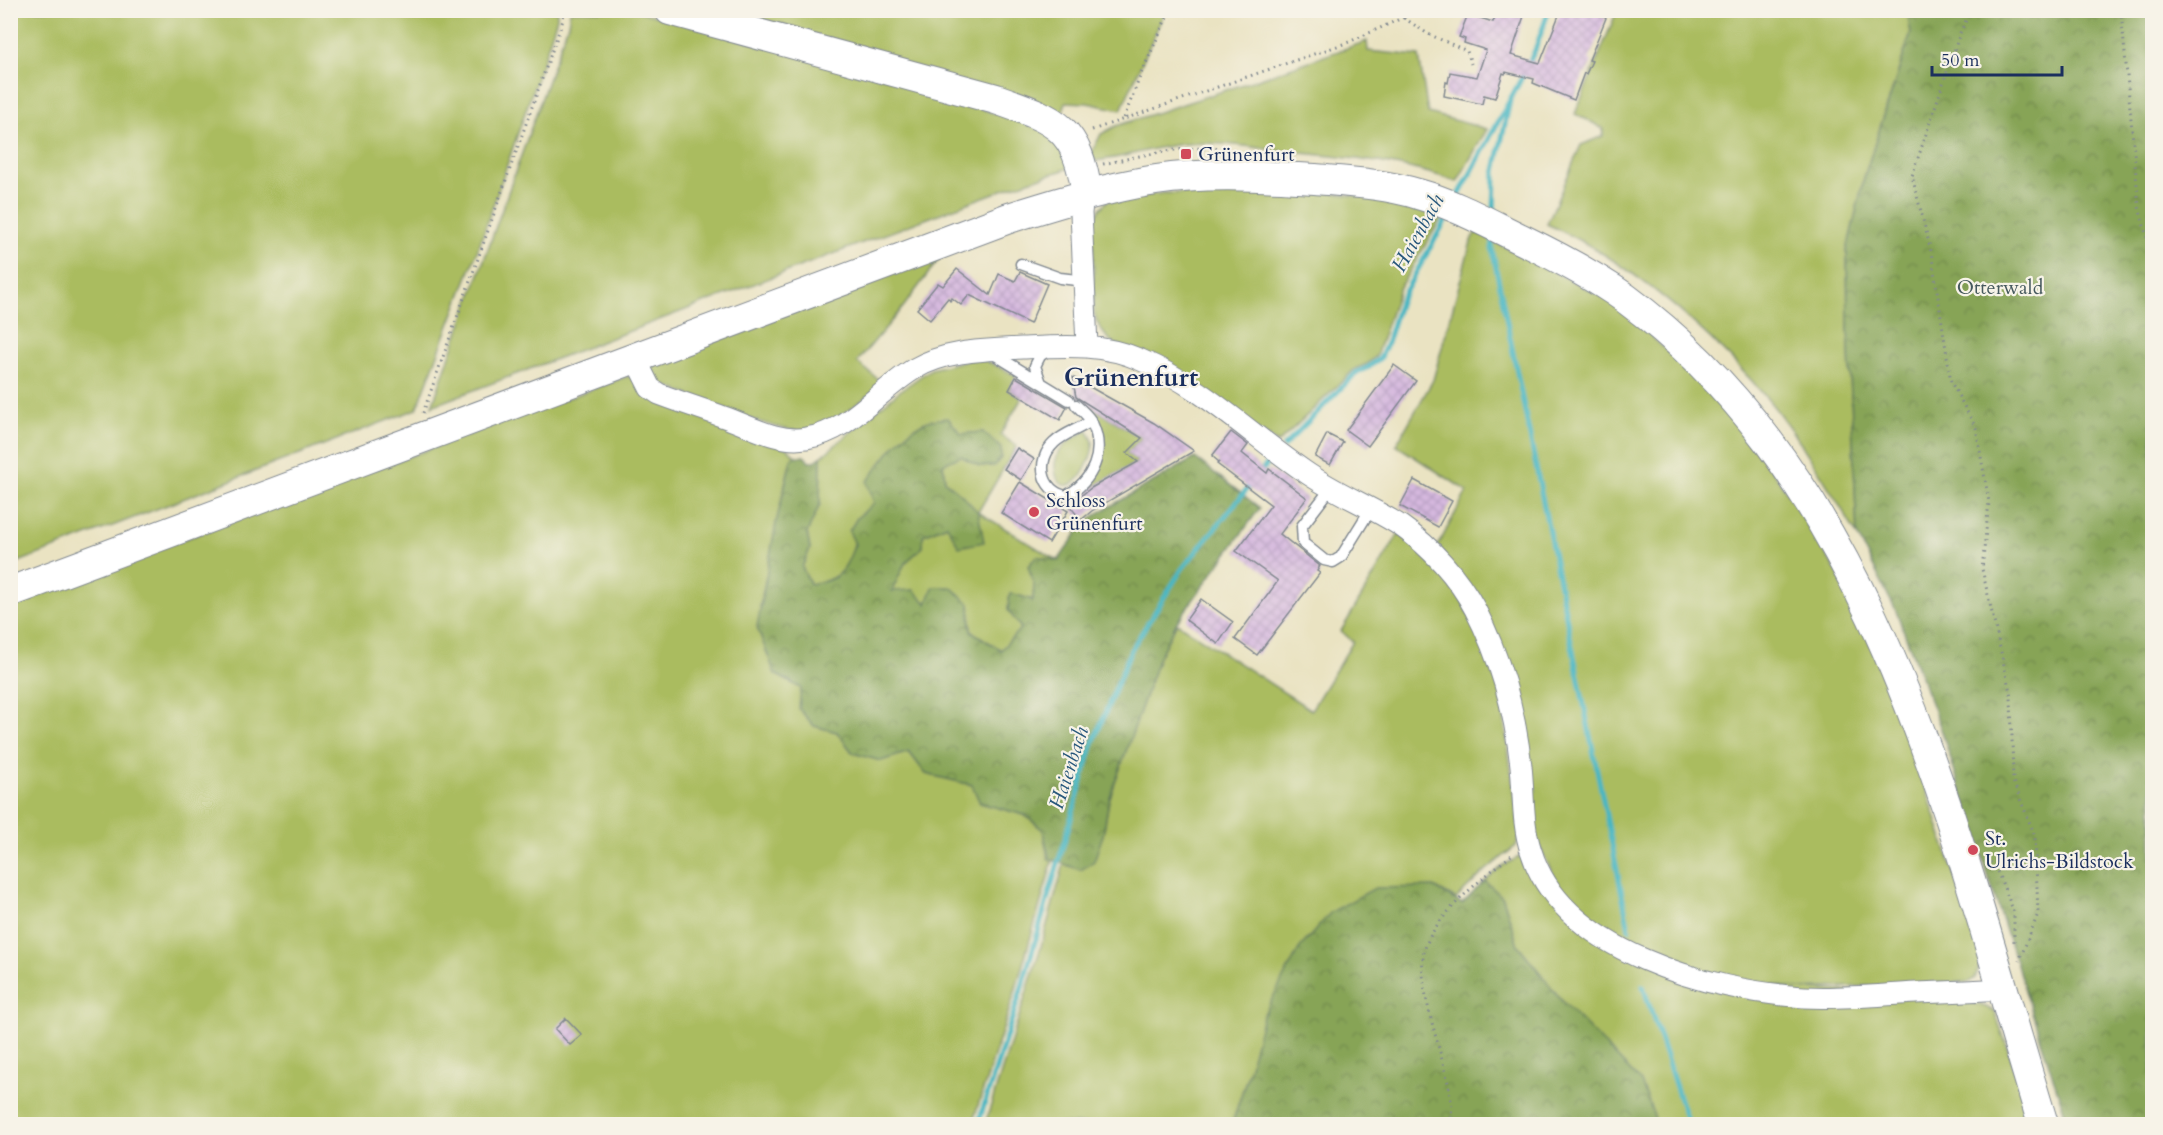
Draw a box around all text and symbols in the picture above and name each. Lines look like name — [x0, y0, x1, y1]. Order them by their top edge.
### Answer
scale bar — [1932, 39, 2062, 77]
text: 50 m — [1941, 48, 1980, 73]
place label: Grünenfurt — [1198, 141, 1295, 168]
marker: Grünenfurt — [1179, 147, 1193, 161]
water label: Haienbach — [1385, 189, 1451, 277]
park label: Otterwald — [1957, 274, 2044, 301]
district label: Grünenfurt — [1064, 360, 1198, 395]
place label: Schloss Grünenfurt — [1046, 487, 1143, 537]
marker: Schloss Grünenfurt — [1027, 505, 1041, 519]
water label: Haienbach — [1042, 723, 1096, 813]
place label: St. Ulrichs-Bildstock — [1985, 825, 2134, 875]
marker: St. Ulrichs-Bildstock — [1966, 843, 1980, 857]

